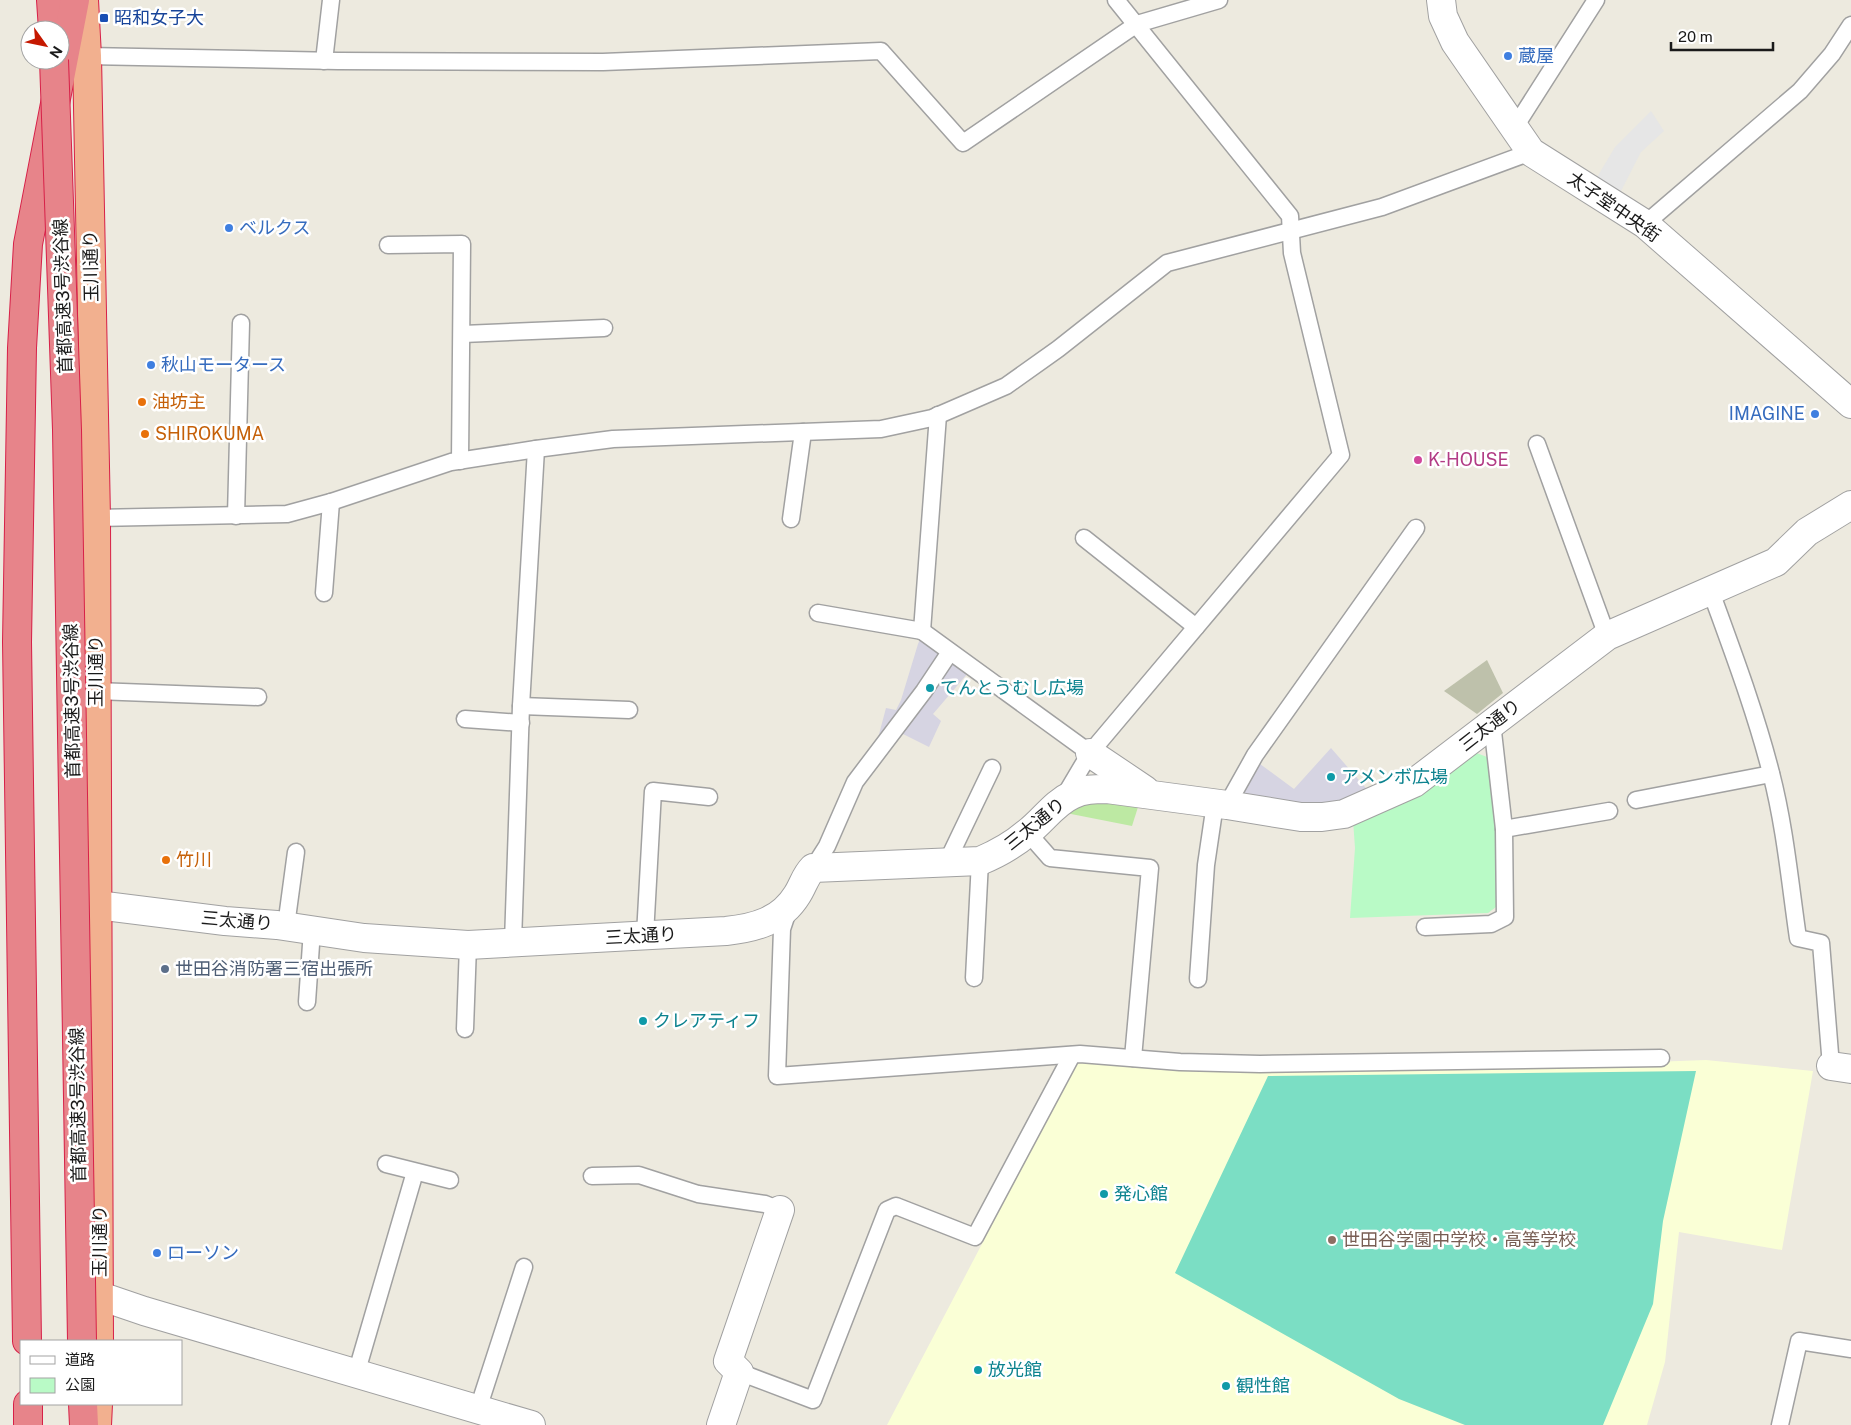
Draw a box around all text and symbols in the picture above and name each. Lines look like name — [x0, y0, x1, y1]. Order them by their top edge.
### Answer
place label: 昭和女子大 — [114, 7, 204, 28]
marker: 昭和女子大 — [98, 12, 110, 24]
north arrow — [20, 20, 70, 70]
scale bar — [1671, 20, 1774, 52]
text: 20 m — [1678, 28, 1713, 45]
text: N — [46, 43, 66, 61]
place label: 蔵屋 — [1518, 45, 1554, 66]
marker: 蔵屋 — [1502, 50, 1514, 62]
street label: 太子堂中央街 — [1564, 167, 1665, 246]
place label: ベルクス — [239, 217, 310, 238]
street label: 首都高速3号渋谷線 — [49, 218, 76, 374]
marker: ベルクス — [223, 222, 235, 234]
street label: 玉川通り — [79, 230, 102, 302]
place label: 秋山モータース — [161, 354, 286, 375]
marker: 秋山モータース — [145, 359, 157, 371]
place label: 油坊主 — [152, 391, 206, 412]
marker: 油坊主 — [136, 396, 148, 408]
place label: IMAGINE — [1729, 403, 1805, 424]
marker: IMAGINE — [1809, 408, 1821, 420]
place label: SHIROKUMA — [155, 423, 265, 444]
marker: SHIROKUMA — [139, 428, 151, 440]
place label: K-HOUSE — [1428, 449, 1509, 470]
marker: K-HOUSE — [1412, 454, 1424, 466]
street label: 首都高速3号渋谷線 — [60, 623, 83, 779]
street label: 玉川通り — [85, 635, 106, 707]
place label: てんとうむし広場 — [940, 677, 1084, 698]
marker: てんとうむし広場 — [924, 682, 936, 694]
street label: 三太通り — [1455, 694, 1525, 755]
place label: アメンボ広場 — [1341, 766, 1448, 787]
marker: アメンボ広場 — [1325, 771, 1337, 783]
street label: 三太通り — [1000, 793, 1069, 854]
place label: 竹川 — [176, 849, 212, 870]
marker: 竹川 — [160, 854, 172, 866]
street label: 三太通り — [200, 907, 274, 934]
street label: 三太通り — [604, 923, 677, 948]
place label: 世田谷消防署三宿出張所 — [175, 958, 373, 979]
marker: 世田谷消防署三宿出張所 — [159, 963, 171, 975]
place label: クレアティフ — [653, 1010, 760, 1031]
marker: クレアティフ — [637, 1015, 649, 1027]
street label: 首都高速3号渋谷線 — [66, 1027, 89, 1183]
place label: 発心館 — [1114, 1183, 1168, 1204]
marker: 発心館 — [1098, 1188, 1110, 1200]
street label: 玉川通り — [89, 1205, 110, 1277]
place label: 世田谷学園中学校・高等学校 — [1342, 1229, 1576, 1250]
marker: 世田谷学園中学校・高等学校 — [1326, 1234, 1338, 1246]
place label: ローソン — [167, 1242, 239, 1263]
marker: ローソン — [151, 1247, 163, 1259]
legend — [20, 1340, 182, 1405]
text: 道路 — [65, 1351, 95, 1368]
place label: 放光館 — [988, 1359, 1042, 1380]
marker: 放光館 — [972, 1364, 984, 1376]
place label: 観性館 — [1236, 1375, 1290, 1396]
text: 公園 — [65, 1376, 95, 1393]
marker: 観性館 — [1220, 1380, 1232, 1392]

